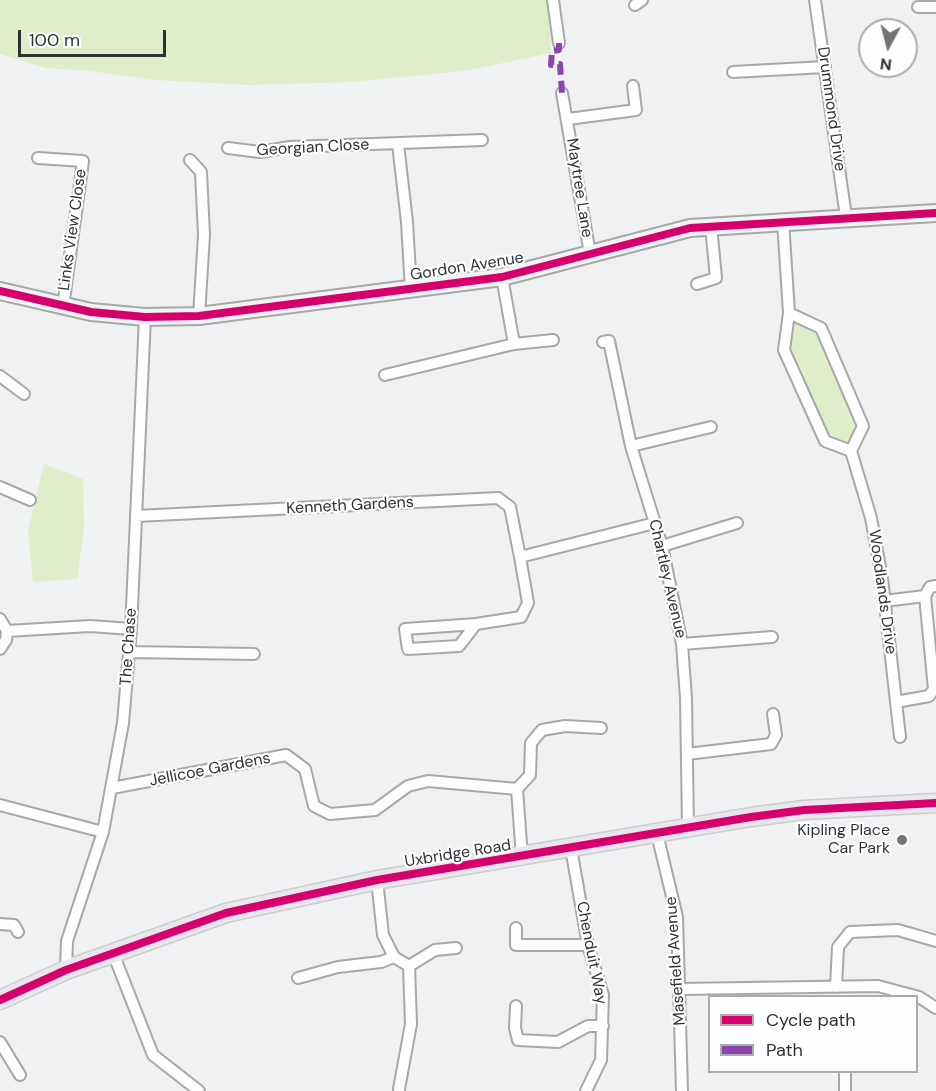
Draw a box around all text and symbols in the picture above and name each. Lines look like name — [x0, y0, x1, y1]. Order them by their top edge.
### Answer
scale bar — [21, 18, 170, 56]
north arrow — [858, 18, 918, 78]
text: 100 m — [29, 28, 80, 52]
street label: Drummond Drive — [813, 46, 849, 172]
text: N — [879, 53, 893, 76]
street label: Georgian Close — [256, 135, 370, 161]
street label: Maytree Lane — [562, 137, 596, 239]
street label: Links View Close — [55, 168, 91, 292]
street label: Gordon Avenue — [409, 249, 525, 285]
street label: Kenneth Gardens — [286, 493, 414, 519]
street label: Chartley Avenue — [644, 518, 690, 640]
street label: Woodlands Drive — [864, 529, 900, 655]
street label: The Chase — [117, 607, 141, 687]
street label: Jellicoe Gardens — [148, 749, 272, 791]
place label: Kipling Place Car Park — [797, 821, 890, 859]
marker: Kipling Place Car Park — [895, 833, 909, 847]
street label: Uxbridge Road — [403, 836, 513, 872]
street label: Masefield Avenue — [662, 896, 690, 1026]
street label: Chenduit Way — [572, 900, 610, 1006]
legend — [708, 995, 918, 1073]
text: Cycle path — [766, 1008, 856, 1032]
text: Path — [766, 1038, 803, 1062]

